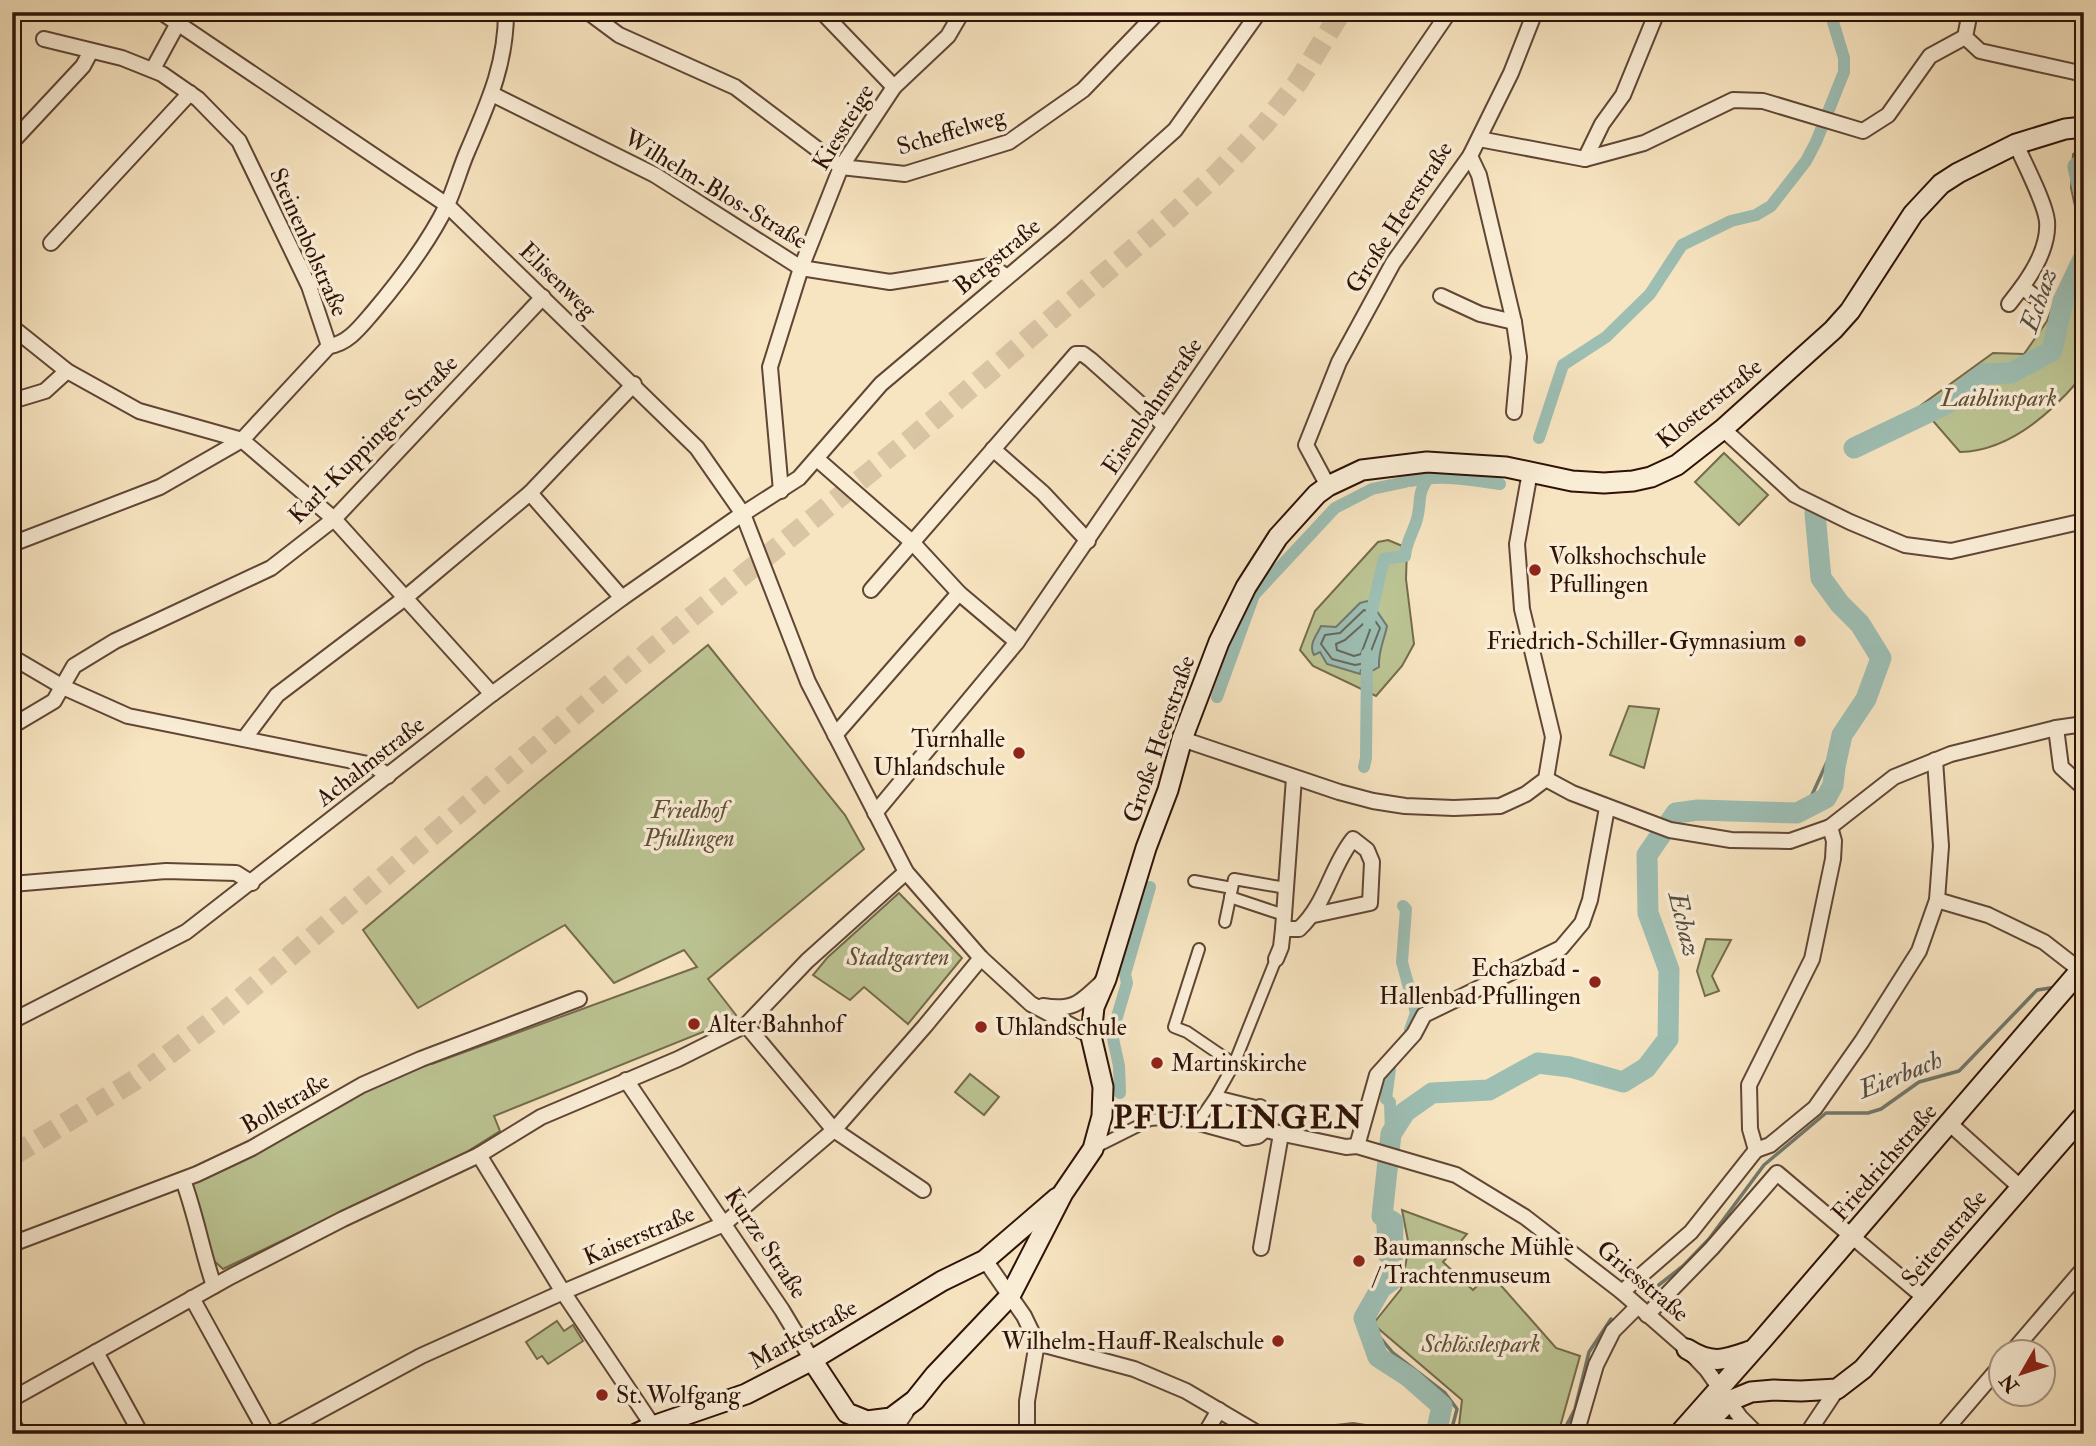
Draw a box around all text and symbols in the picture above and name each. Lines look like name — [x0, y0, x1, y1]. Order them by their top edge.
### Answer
street label: Kiessteige — [806, 78, 881, 176]
street label: Scheffelweg — [893, 100, 1010, 163]
street label: Wilhelm-Blos-Straße — [617, 122, 813, 257]
street label: Große Heerstraße — [1339, 136, 1460, 299]
street label: Steinenbolstraße — [262, 163, 355, 321]
street label: Bergstraße — [947, 211, 1047, 302]
street label: Elisenweg — [512, 236, 604, 326]
water label: Echaz — [2013, 264, 2065, 338]
street label: Eisenbahnstraße — [1095, 332, 1210, 481]
street label: Karl-Kuppinger-Straße — [282, 348, 465, 531]
street label: Klosterstraße — [1650, 351, 1768, 455]
park label: Laiblinspark — [1940, 383, 2057, 414]
place label: Volkshochschule Pfullingen — [1549, 541, 1706, 600]
marker: Volkshochschule Pfullingen — [1527, 562, 1543, 578]
place label: Friedrich-Schiller-Gymnasium — [1486, 626, 1786, 657]
marker: Friedrich-Schiller-Gymnasium — [1792, 633, 1808, 649]
street label: Große Heerstraße — [1116, 652, 1203, 827]
street label: Achalmstraße — [309, 709, 431, 814]
place label: Turnhalle Uhlandschule — [873, 724, 1005, 783]
marker: Turnhalle Uhlandschule — [1011, 745, 1027, 761]
park label: Friedhof Pfullingen — [642, 795, 735, 854]
water label: Echaz — [1660, 887, 1707, 960]
park label: Stadtgarten — [846, 942, 949, 973]
place label: Echazbad - Hallenbad Pfullingen — [1379, 953, 1581, 1012]
marker: Echazbad - Hallenbad Pfullingen — [1587, 974, 1603, 990]
place label: Alter Bahnhof — [707, 1009, 847, 1040]
place label: Uhlandschule — [995, 1012, 1127, 1043]
marker: Alter Bahnhof — [686, 1016, 702, 1032]
marker: Uhlandschule — [973, 1019, 989, 1035]
water label: Eierbach — [1852, 1044, 1947, 1107]
place label: Martinskirche — [1171, 1048, 1307, 1079]
marker: Martinskirche — [1149, 1055, 1165, 1071]
street label: Bollstraße — [235, 1066, 335, 1141]
street label: Friedrichstraße — [1825, 1097, 1944, 1228]
district label: PFULLINGEN — [1113, 1098, 1365, 1138]
street label: Kurze Straße — [717, 1182, 814, 1305]
street label: Seitenstraße — [1895, 1183, 1994, 1293]
street label: Kaiserstraße — [579, 1198, 700, 1273]
place label: Baumannsche Mühle / Trachtenmuseum — [1371, 1232, 1574, 1291]
street label: Griesstraße — [1590, 1234, 1695, 1329]
marker: Baumannsche Mühle / Trachtenmuseum — [1351, 1253, 1367, 1269]
street label: Marktstraße — [744, 1292, 863, 1377]
place label: Wilhelm-Hauff-Realschule — [1001, 1326, 1264, 1357]
park label: Schlösslespark — [1421, 1329, 1541, 1360]
marker: Wilhelm-Hauff-Realschule — [1270, 1333, 1286, 1349]
north arrow — [1988, 1338, 2058, 1408]
text: N — [1994, 1368, 2025, 1398]
place label: St. Wolfgang — [616, 1380, 741, 1411]
marker: St. Wolfgang — [594, 1387, 610, 1403]

